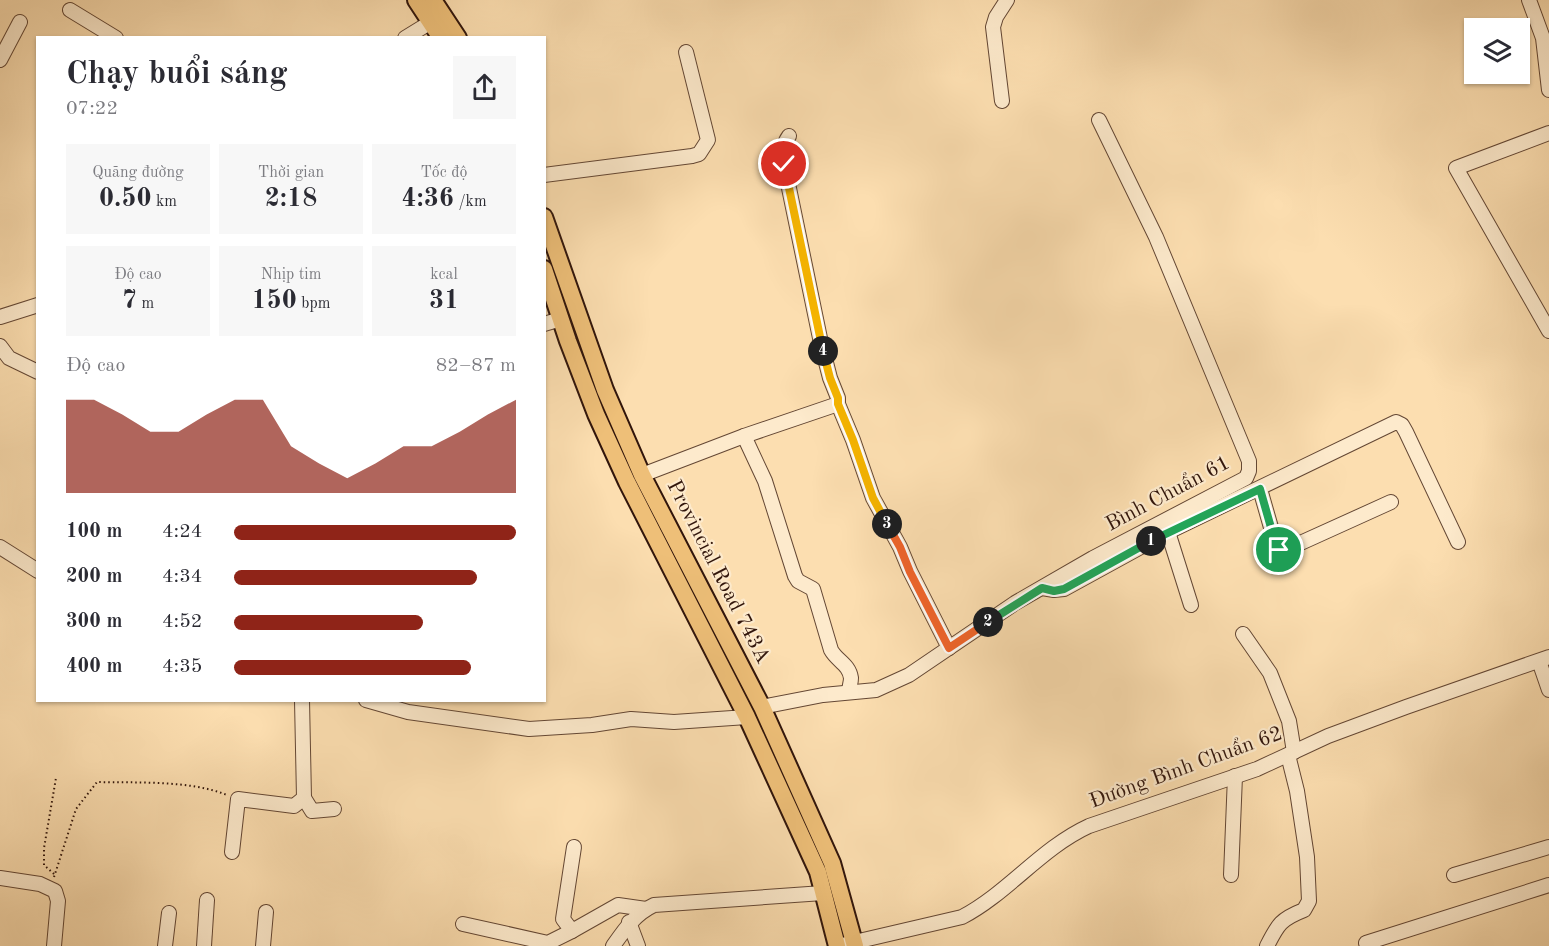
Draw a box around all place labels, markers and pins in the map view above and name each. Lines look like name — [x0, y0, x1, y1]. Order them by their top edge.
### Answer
pin — [758, 138, 809, 189]
pin: 4 — [808, 336, 838, 366]
pin: 3 — [872, 509, 902, 539]
pin — [1253, 524, 1304, 575]
pin: 1 — [1136, 526, 1166, 556]
pin: 2 — [973, 607, 1003, 637]

